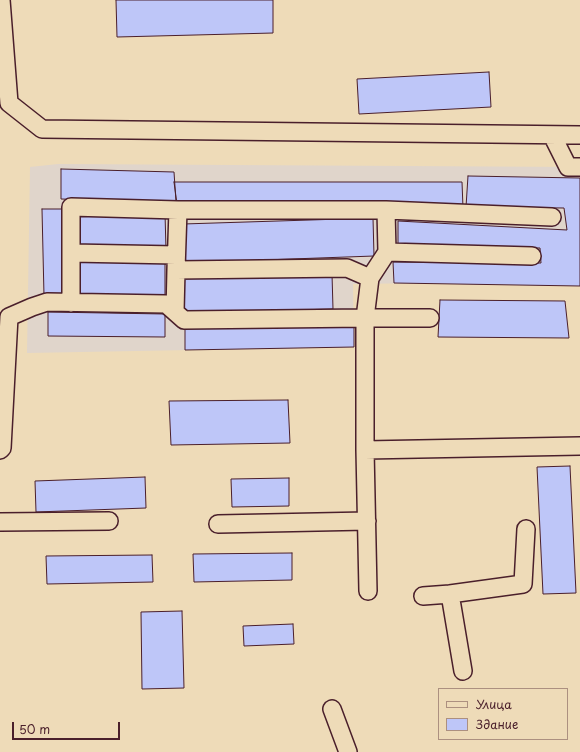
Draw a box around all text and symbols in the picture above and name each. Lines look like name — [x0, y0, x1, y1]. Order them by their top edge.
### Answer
legend — [438, 688, 568, 740]
text: Улица — [476, 695, 512, 713]
scale bar — [14, 714, 122, 740]
text: Здание — [476, 715, 518, 733]
text: 50 m — [19, 720, 50, 738]

